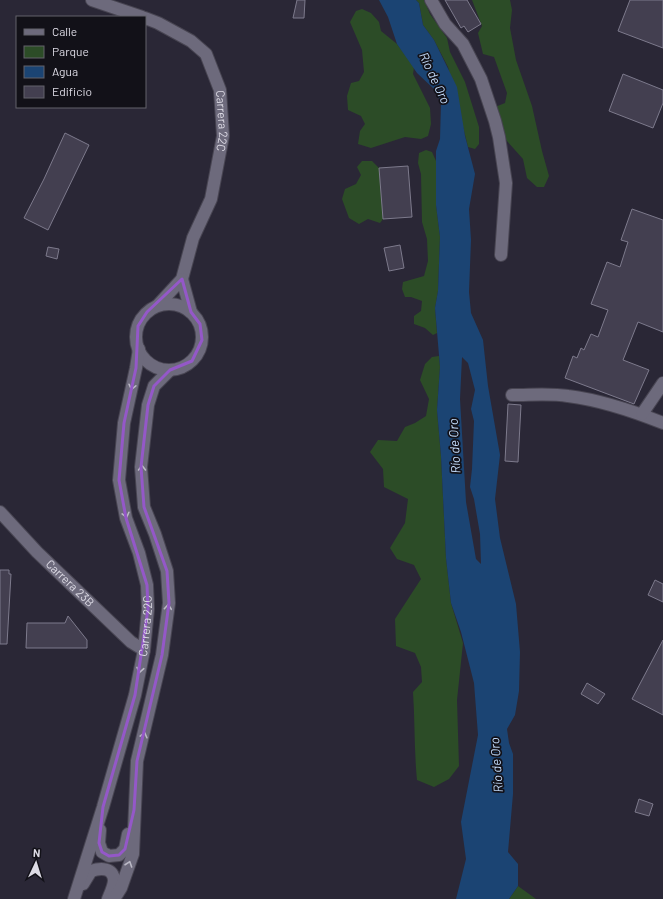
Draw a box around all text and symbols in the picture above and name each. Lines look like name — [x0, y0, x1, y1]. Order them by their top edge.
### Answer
legend — [16, 16, 146, 108]
text: Calle — [52, 24, 77, 38]
text: Parque — [52, 44, 89, 58]
water label: Río de Oro — [416, 50, 454, 106]
text: Agua — [52, 64, 78, 78]
text: Edificio — [52, 84, 92, 98]
street label: Carrera 22C — [214, 90, 231, 153]
one-way arrow — [128, 384, 136, 390]
water label: Río de Oro — [445, 418, 463, 474]
one-way arrow — [138, 465, 146, 471]
one-way arrow — [122, 512, 130, 519]
street label: Carrera 23B — [44, 556, 98, 609]
street label: Carrera 22C — [135, 595, 154, 658]
one-way arrow — [164, 604, 173, 611]
one-way arrow — [136, 667, 145, 673]
one-way arrow — [139, 732, 148, 739]
water label: Río de Oro — [486, 737, 506, 793]
north arrow — [16, 843, 56, 883]
text: N — [33, 846, 41, 859]
one-way arrow — [125, 860, 133, 867]

